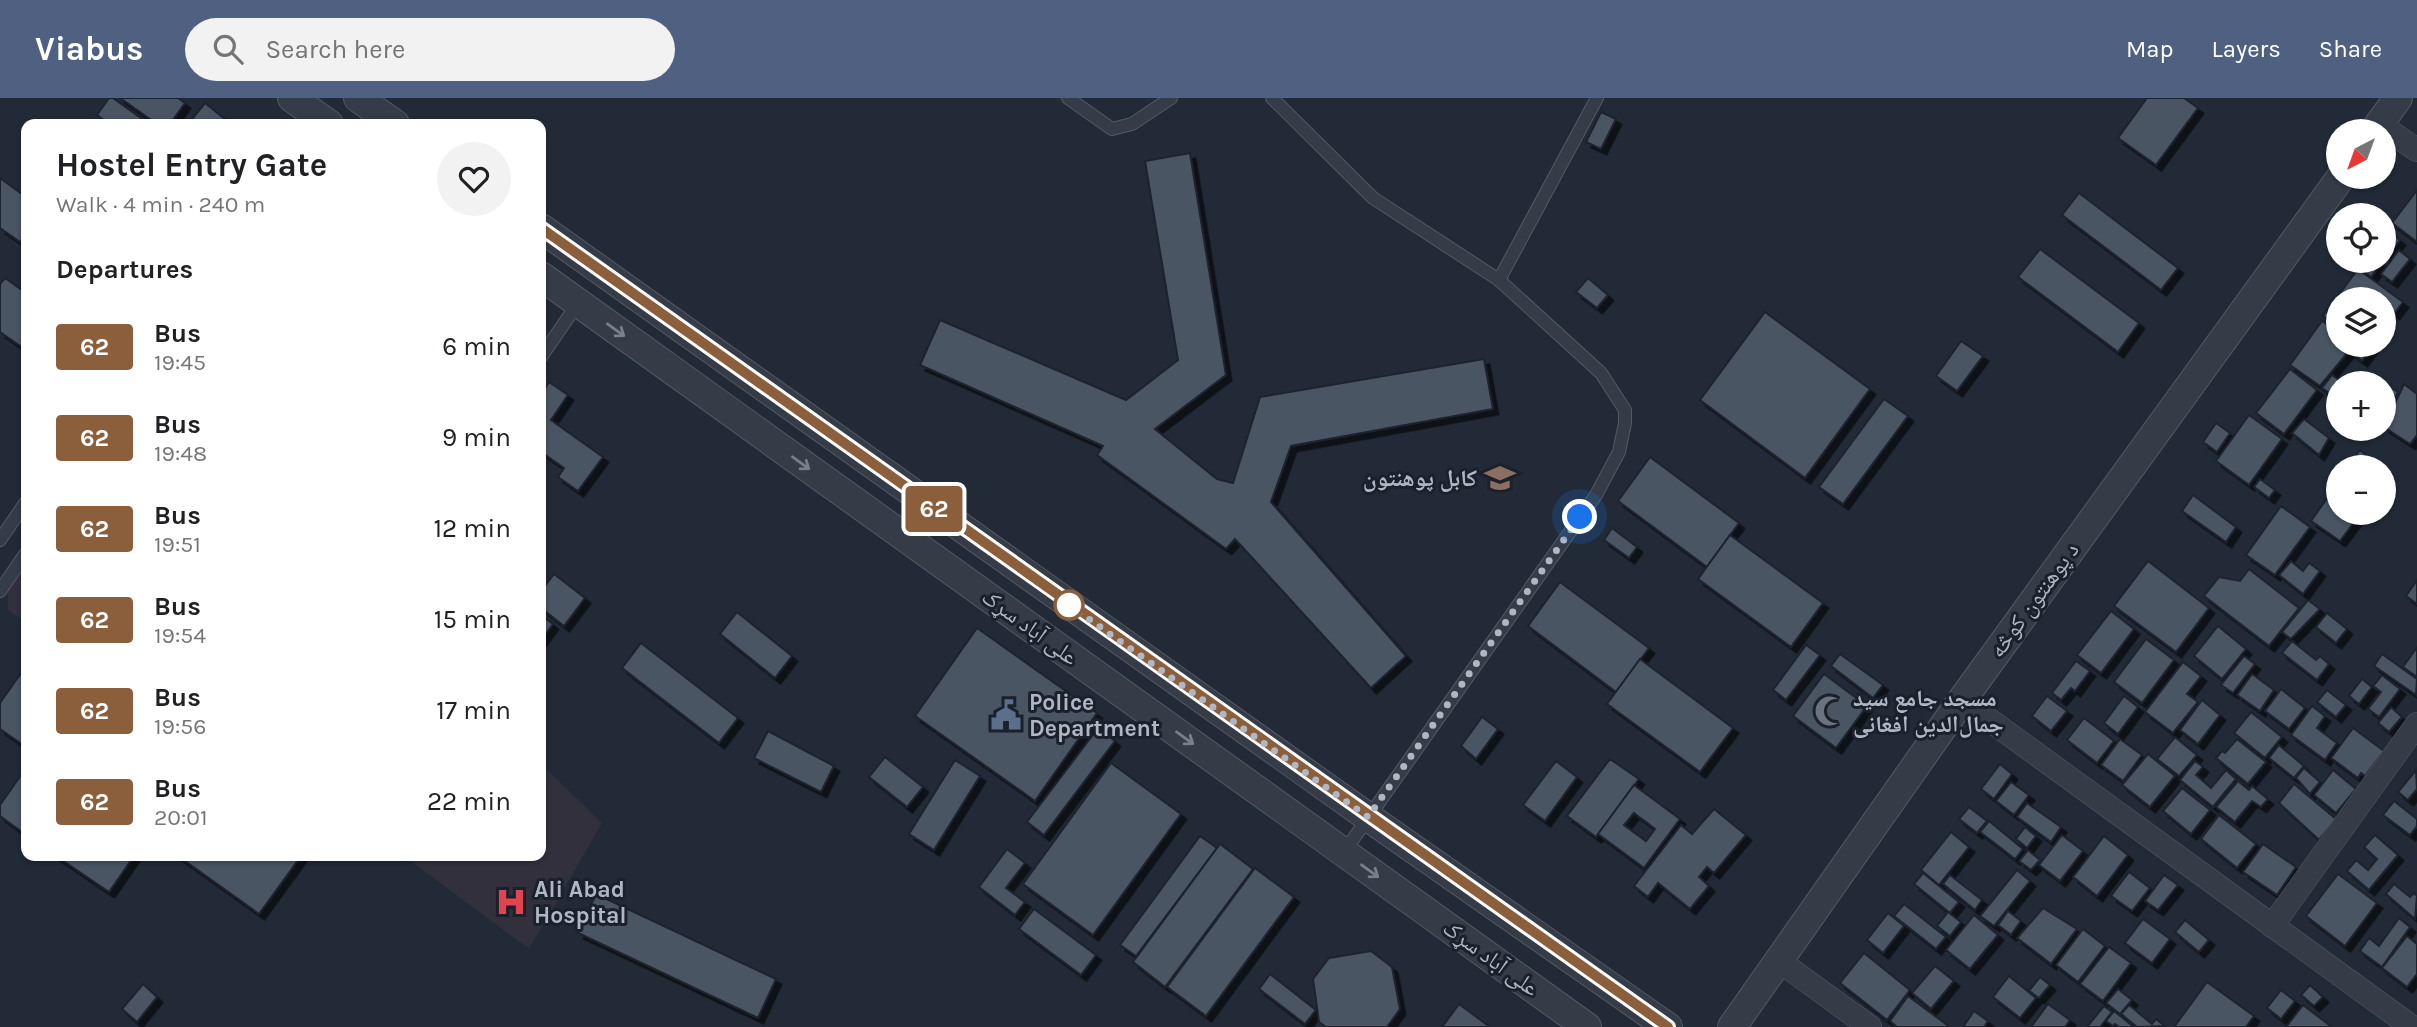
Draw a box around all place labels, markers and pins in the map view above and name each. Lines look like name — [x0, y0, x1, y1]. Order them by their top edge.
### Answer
school or university icon: کابل پوهنتون — [1483, 461, 1517, 495]
place label: کابل پوهنتون — [1363, 465, 1477, 492]
unlabelled marker — [1054, 590, 1084, 620]
place label: مسجد جامع سید جمال‌الدین افغانی — [1853, 685, 2004, 738]
place label: Police Department — [1029, 689, 1160, 742]
mosque icon: مسجد جامع سید جمال‌الدین افغانی — [1813, 694, 1847, 728]
public building icon: Police Department — [989, 698, 1023, 732]
place label: Ali Abad Hospital — [534, 876, 626, 929]
hospital icon: Ali Abad Hospital — [494, 885, 528, 919]

